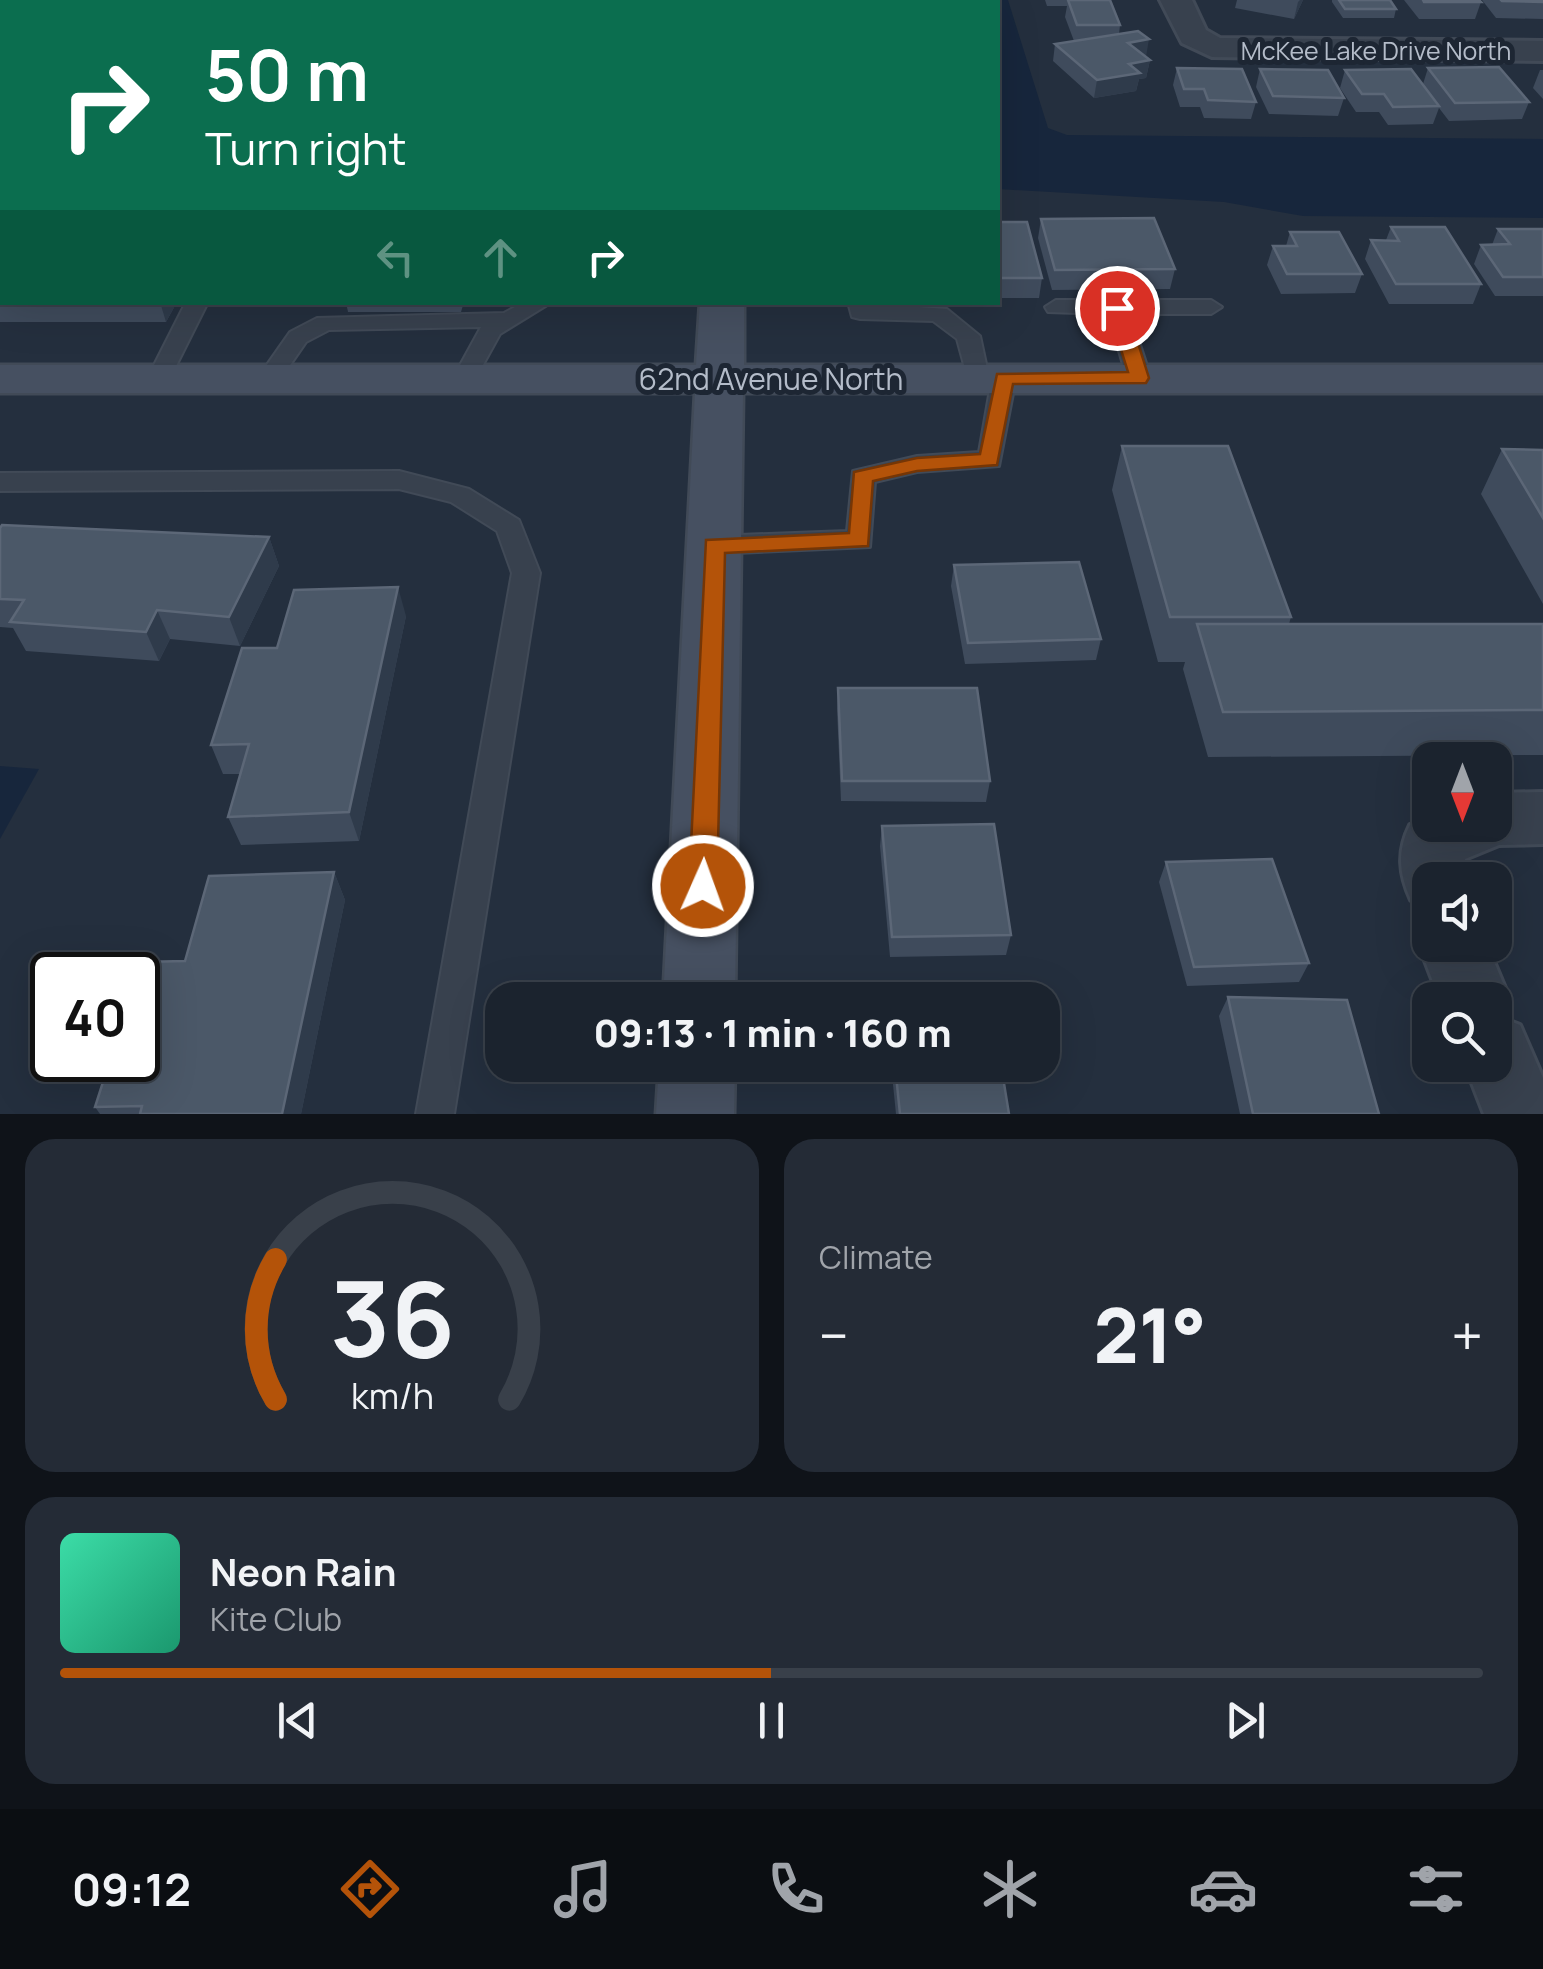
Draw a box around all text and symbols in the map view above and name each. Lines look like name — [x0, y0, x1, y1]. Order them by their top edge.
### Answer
text: 50 m — [205, 26, 369, 122]
street label: McKee Lake Drive North — [1241, 33, 1511, 68]
icon: right — [40, 40, 170, 170]
text: Turn right — [205, 117, 406, 179]
icon: left — [368, 230, 423, 285]
icon: ahead — [473, 230, 528, 285]
icon: right — [578, 230, 633, 285]
pin — [1075, 266, 1160, 351]
icon: arrive — [1090, 281, 1145, 336]
street label: 62nd Avenue North — [639, 358, 903, 399]
north arrow — [1412, 742, 1512, 842]
map controls — [1412, 742, 1512, 1082]
position arrow — [651, 834, 755, 938]
button: sound — [1412, 862, 1512, 962]
speed limit sign: 40 — [30, 952, 160, 1082]
button: search — [1412, 982, 1512, 1082]
text: 09:13 · 1 min · 160 m — [593, 1006, 952, 1058]
text: Climate — [819, 1235, 933, 1279]
text: 36 — [329, 1246, 455, 1388]
text: 21° — [1093, 1283, 1207, 1386]
text: − — [819, 1297, 849, 1373]
text: + — [1451, 1297, 1483, 1373]
text: km/h — [350, 1371, 434, 1420]
text: Neon Rain — [210, 1545, 396, 1597]
text: Kite Club — [210, 1597, 342, 1641]
icon: previous — [270, 1693, 325, 1748]
icon: pause — [744, 1693, 799, 1748]
icon: next — [1218, 1693, 1273, 1748]
icon: directions — [335, 1854, 405, 1924]
icon: music — [548, 1854, 618, 1924]
icon: phone — [761, 1854, 831, 1924]
icon: climate — [975, 1854, 1045, 1924]
icon: car — [1188, 1854, 1258, 1924]
icon: filters — [1401, 1854, 1471, 1924]
text: 09:12 — [72, 1858, 191, 1920]

